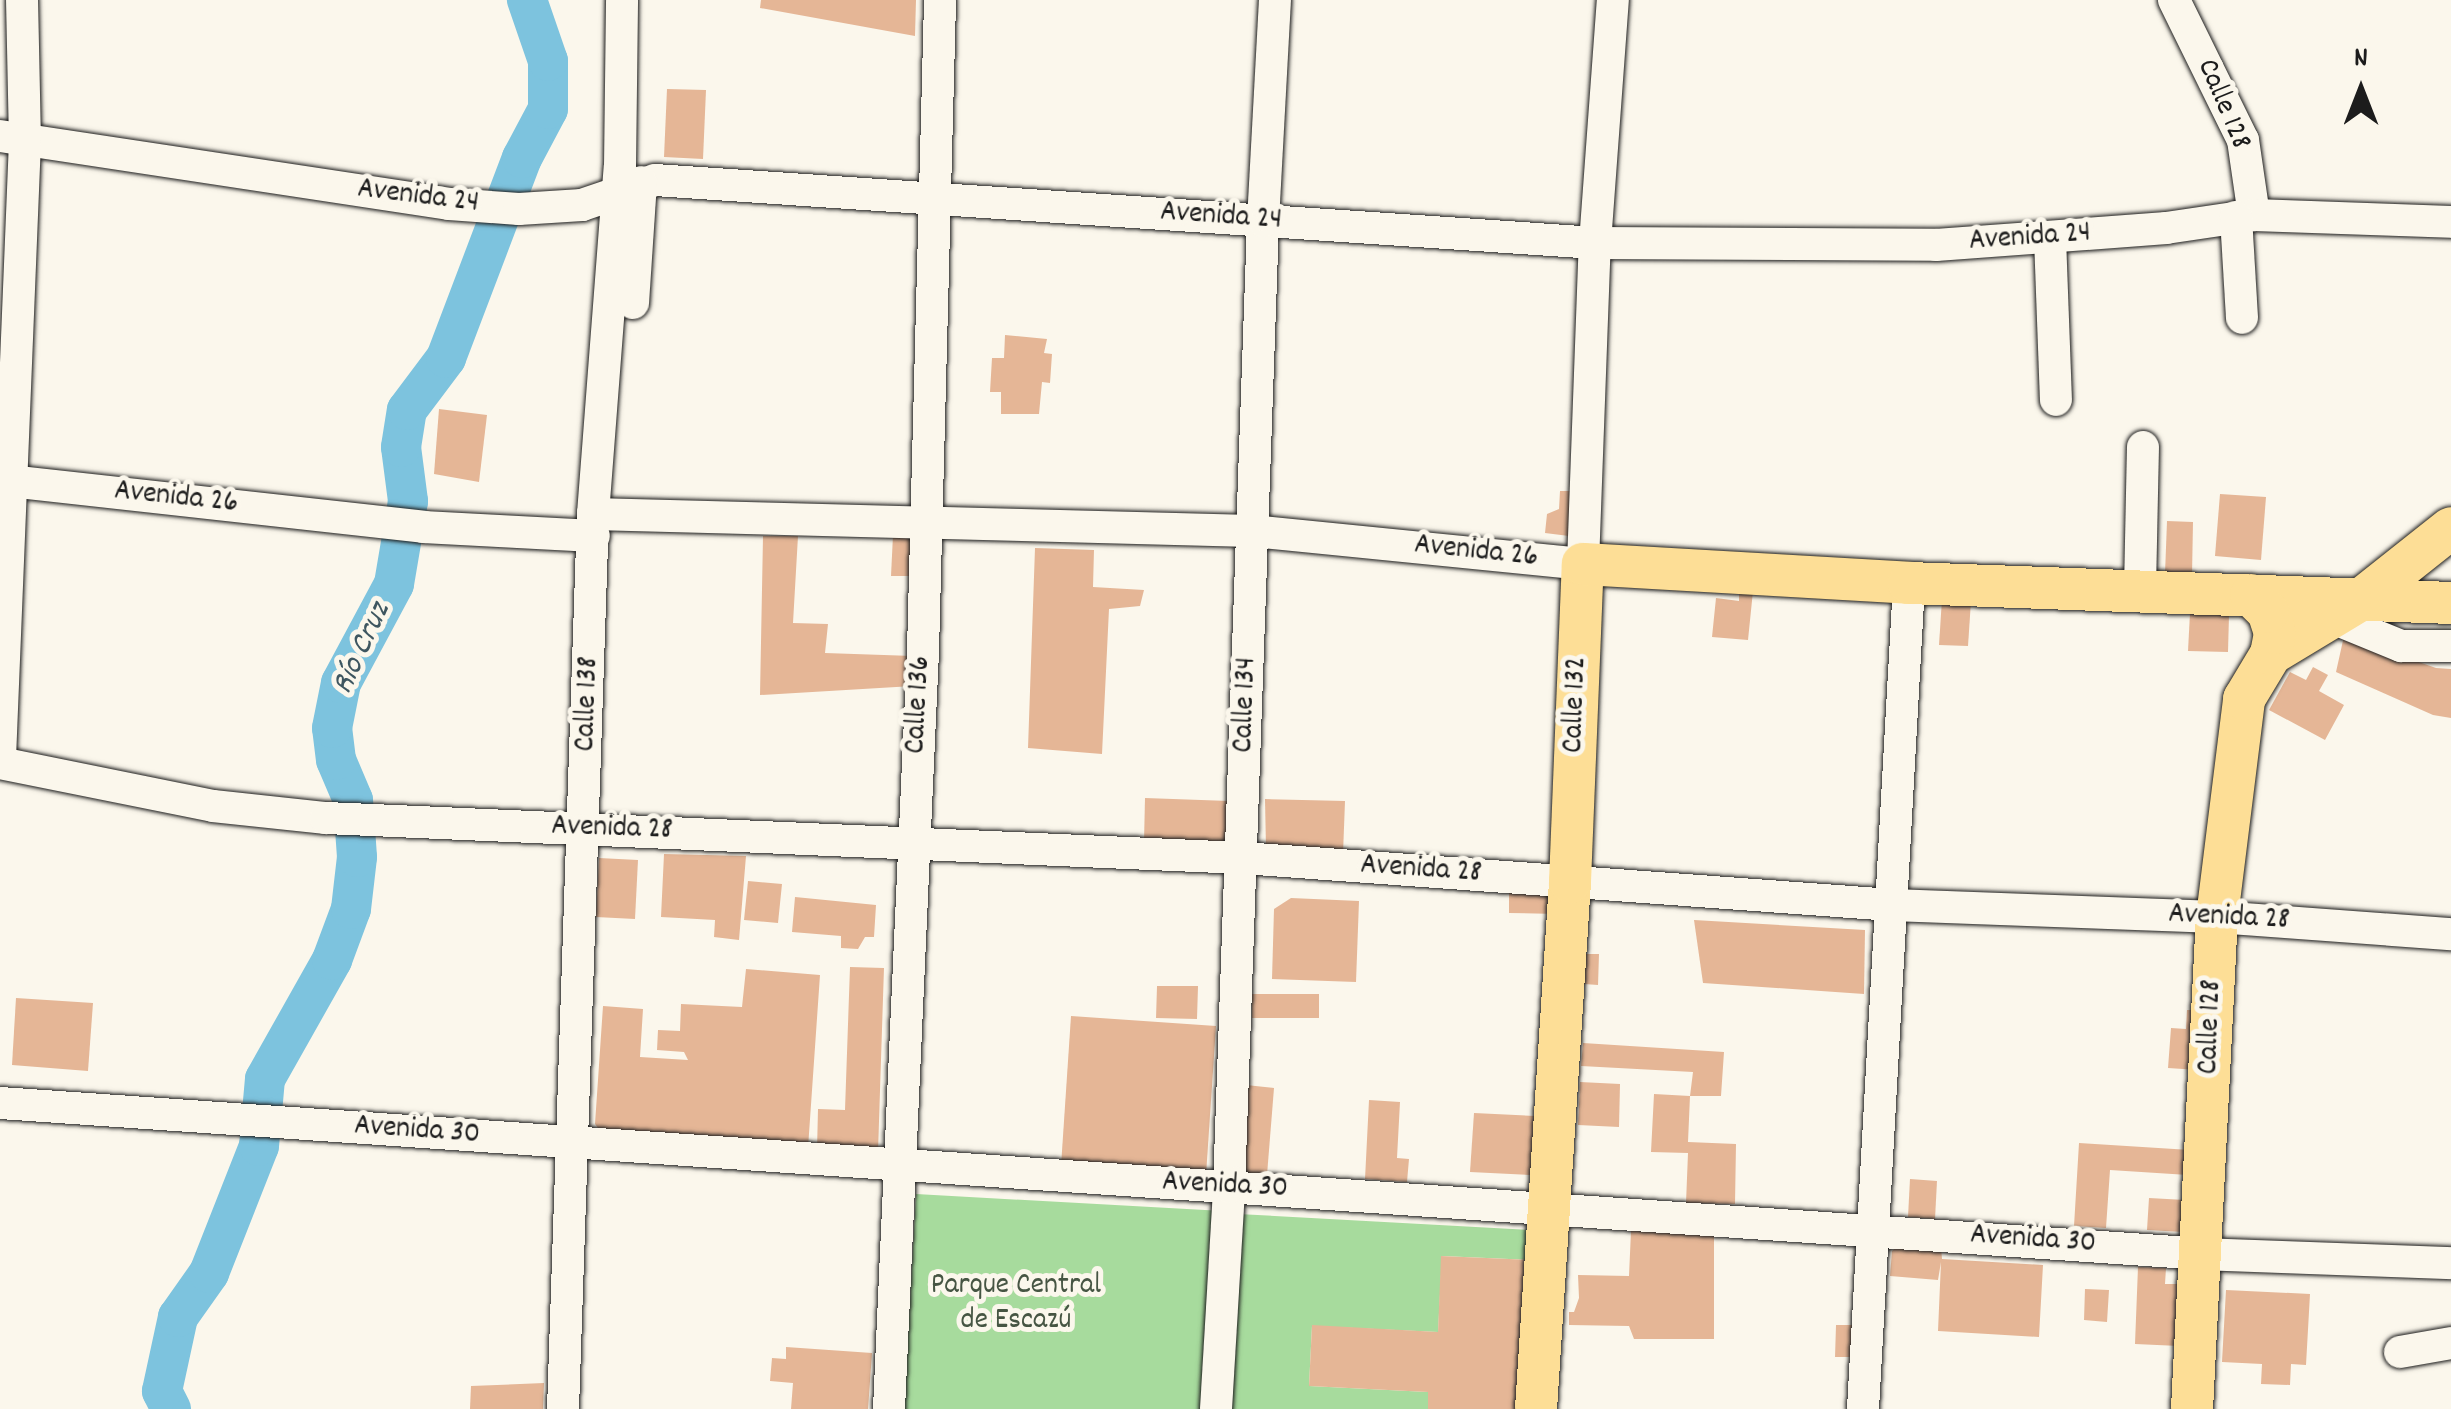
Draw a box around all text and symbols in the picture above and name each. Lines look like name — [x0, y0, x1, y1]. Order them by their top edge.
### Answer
north arrow — [2311, 40, 2411, 140]
text: N — [2354, 40, 2368, 80]
street label: Calle 128 — [2187, 54, 2257, 156]
street label: Avenida 24 — [355, 173, 481, 223]
street label: Avenida 24 — [1159, 196, 1283, 240]
street label: Avenida 24 — [1968, 217, 2092, 261]
street label: Avenida 26 — [112, 475, 240, 523]
street label: Avenida 26 — [1412, 529, 1540, 577]
water label: Río Cruz — [325, 597, 401, 701]
street label: Calle 136 — [899, 655, 941, 755]
street label: Calle 138 — [569, 656, 609, 752]
street label: Calle 132 — [1557, 656, 1597, 754]
street label: Calle 134 — [1227, 657, 1267, 753]
street label: Avenida 28 — [551, 810, 673, 850]
street label: Avenida 28 — [1359, 849, 1483, 893]
street label: Avenida 28 — [2167, 898, 2291, 940]
street label: Calle 128 — [2192, 979, 2232, 1075]
street label: Avenida 30 — [353, 1110, 481, 1154]
street label: Avenida 30 — [1161, 1166, 1289, 1208]
street label: Avenida 30 — [1969, 1219, 2097, 1263]
park label: Parque Central de Escazú — [931, 1269, 1101, 1340]

